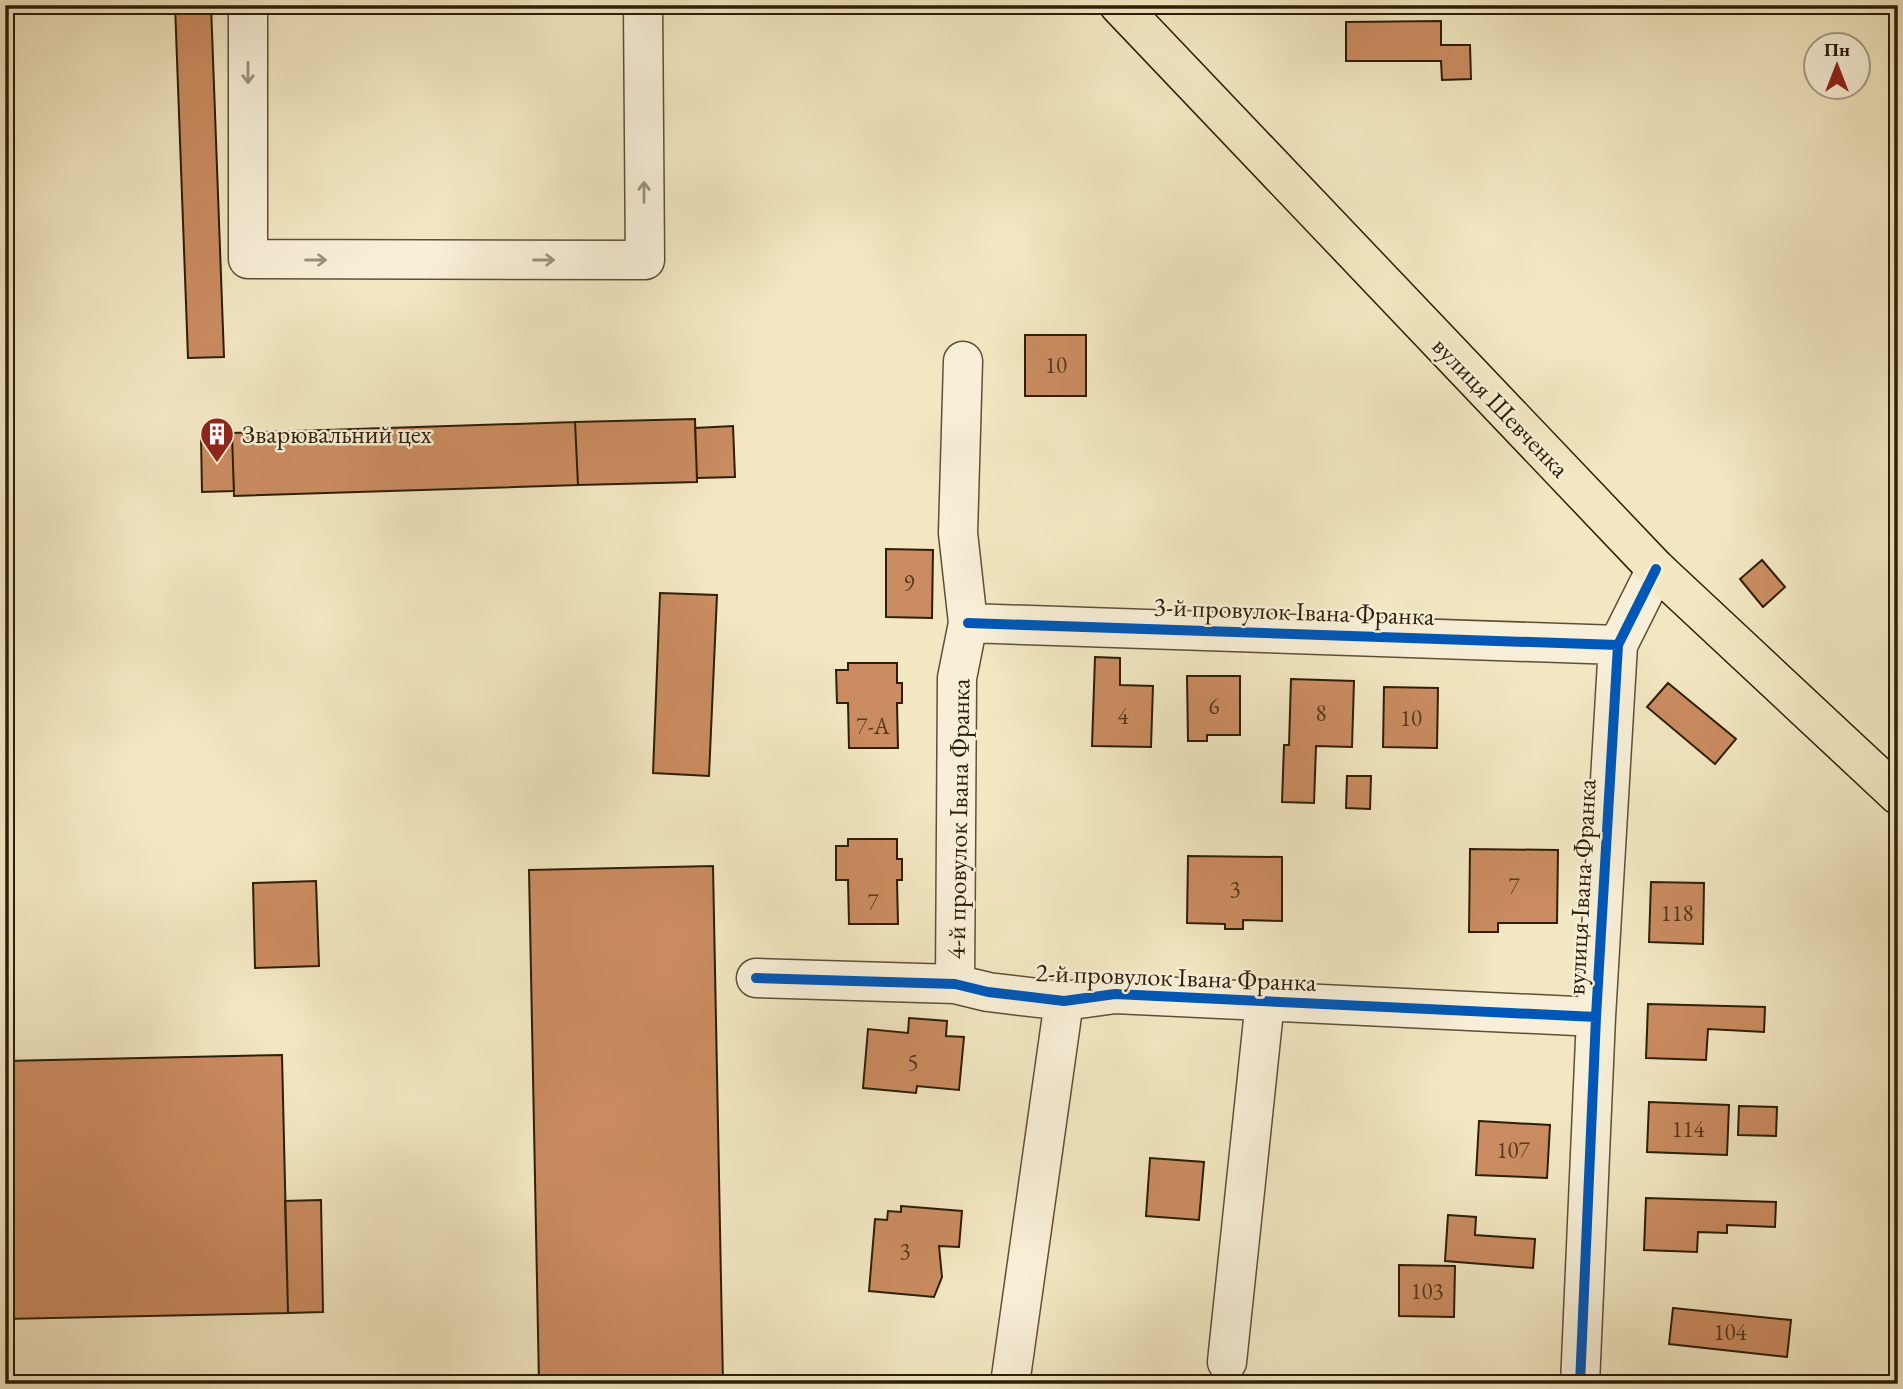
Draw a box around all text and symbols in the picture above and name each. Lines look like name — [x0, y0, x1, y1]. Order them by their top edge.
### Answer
north arrow — [1801, 32, 1871, 102]
text: Пн — [1824, 37, 1850, 62]
one-way arrow — [241, 62, 255, 85]
one-way arrow — [638, 181, 651, 204]
one-way arrow — [304, 253, 327, 266]
one-way arrow — [532, 253, 555, 267]
street label: вулиця Шевченка — [1425, 329, 1577, 485]
house number: 10 — [1045, 350, 1067, 380]
building icon: Зварювальний цех — [198, 415, 236, 464]
place label: Зварювальний цех — [242, 417, 433, 451]
house number: 9 — [903, 568, 915, 598]
street label: 3-й провулок Івана Франка — [1153, 589, 1436, 633]
street label: 4-й провулок Івана Франка — [939, 678, 977, 960]
house number: 6 — [1208, 691, 1220, 721]
house number: 8 — [1315, 698, 1327, 728]
house number: 4 — [1117, 701, 1129, 731]
house number: 10 — [1400, 703, 1422, 733]
house number: 7-А — [856, 711, 891, 741]
street label: вулиця Івана Франка — [1558, 777, 1604, 996]
house number: 7 — [1508, 871, 1520, 901]
house number: 3 — [1229, 874, 1241, 904]
house number: 7 — [867, 887, 879, 917]
house number: 118 — [1660, 898, 1694, 928]
street label: 2-й провулок Івана Франка — [1035, 955, 1318, 999]
house number: 5 — [907, 1047, 919, 1077]
house number: 114 — [1671, 1114, 1706, 1144]
house number: 107 — [1496, 1135, 1531, 1165]
house number: 3 — [899, 1236, 911, 1266]
house number: 103 — [1410, 1276, 1444, 1306]
house number: 104 — [1713, 1317, 1748, 1347]

